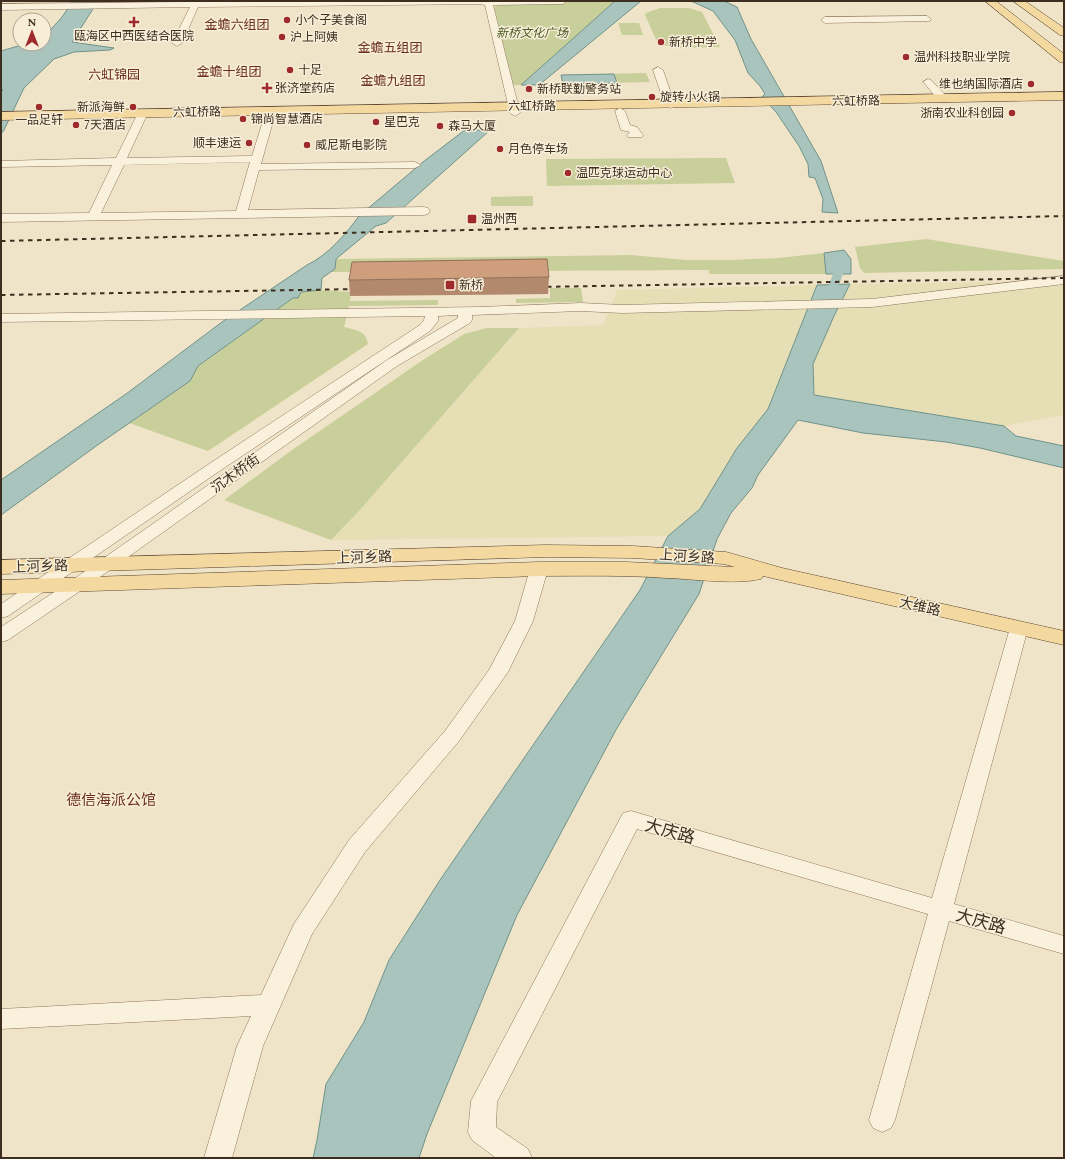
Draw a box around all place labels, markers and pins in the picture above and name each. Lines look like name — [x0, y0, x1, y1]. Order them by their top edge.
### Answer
place label: 小个子美食阁 — [295, 11, 367, 30]
marker: 小个子美食阁 — [282, 15, 292, 25]
marker: 瓯海区中西医结合医院 — [128, 16, 140, 28]
place label: 瓯海区中西医结合医院 — [74, 27, 194, 46]
place label: 沪上阿姨 — [290, 28, 338, 47]
marker: 沪上阿姨 — [277, 32, 287, 42]
place label: 新桥中学 — [669, 33, 717, 52]
marker: 新桥中学 — [656, 37, 666, 47]
place label: 温州科技职业学院 — [914, 48, 1010, 67]
marker: 温州科技职业学院 — [901, 52, 911, 62]
place label: 十足 — [298, 61, 322, 80]
marker: 十足 — [285, 65, 295, 75]
place label: 维也纳国际酒店 — [939, 75, 1023, 94]
place label: 张济堂药店 — [275, 79, 335, 98]
marker: 维也纳国际酒店 — [1026, 79, 1036, 89]
place label: 新桥联勤警务站 — [537, 80, 621, 99]
marker: 张济堂药店 — [262, 83, 272, 93]
marker: 新桥联勤警务站 — [524, 84, 534, 94]
place label: 旋转小火锅 — [660, 88, 720, 107]
marker: 旋转小火锅 — [647, 92, 657, 102]
place label: 新派海鲜 — [77, 98, 125, 117]
marker: 一品足轩 — [34, 102, 44, 112]
marker: 新派海鲜 — [128, 102, 138, 112]
place label: 浙南农业科创园 — [920, 104, 1004, 123]
marker: 浙南农业科创园 — [1007, 108, 1017, 118]
place label: 锦尚智慧酒店 — [251, 110, 323, 129]
place label: 一品足轩 — [15, 111, 63, 130]
place label: 星巴克 — [384, 113, 420, 132]
marker: 锦尚智慧酒店 — [238, 114, 248, 124]
place label: 7天酒店 — [84, 116, 126, 135]
marker: 星巴克 — [371, 117, 381, 127]
place label: 森马大厦 — [448, 117, 496, 136]
marker: 7天酒店 — [71, 120, 81, 130]
marker: 森马大厦 — [435, 121, 445, 131]
place label: 顺丰速运 — [193, 134, 241, 153]
place label: 威尼斯电影院 — [315, 136, 387, 155]
marker: 顺丰速运 — [244, 138, 254, 148]
marker: 威尼斯电影院 — [302, 140, 312, 150]
place label: 月色停车场 — [508, 140, 568, 159]
marker: 月色停车场 — [495, 144, 505, 154]
place label: 温匹克球运动中心 — [576, 164, 672, 183]
marker: 温匹克球运动中心 — [563, 168, 573, 178]
place label: 温州西 — [481, 210, 517, 229]
marker: 温州西 — [466, 213, 478, 225]
place label: 新桥 — [459, 276, 483, 295]
marker: 新桥 — [444, 279, 456, 291]

